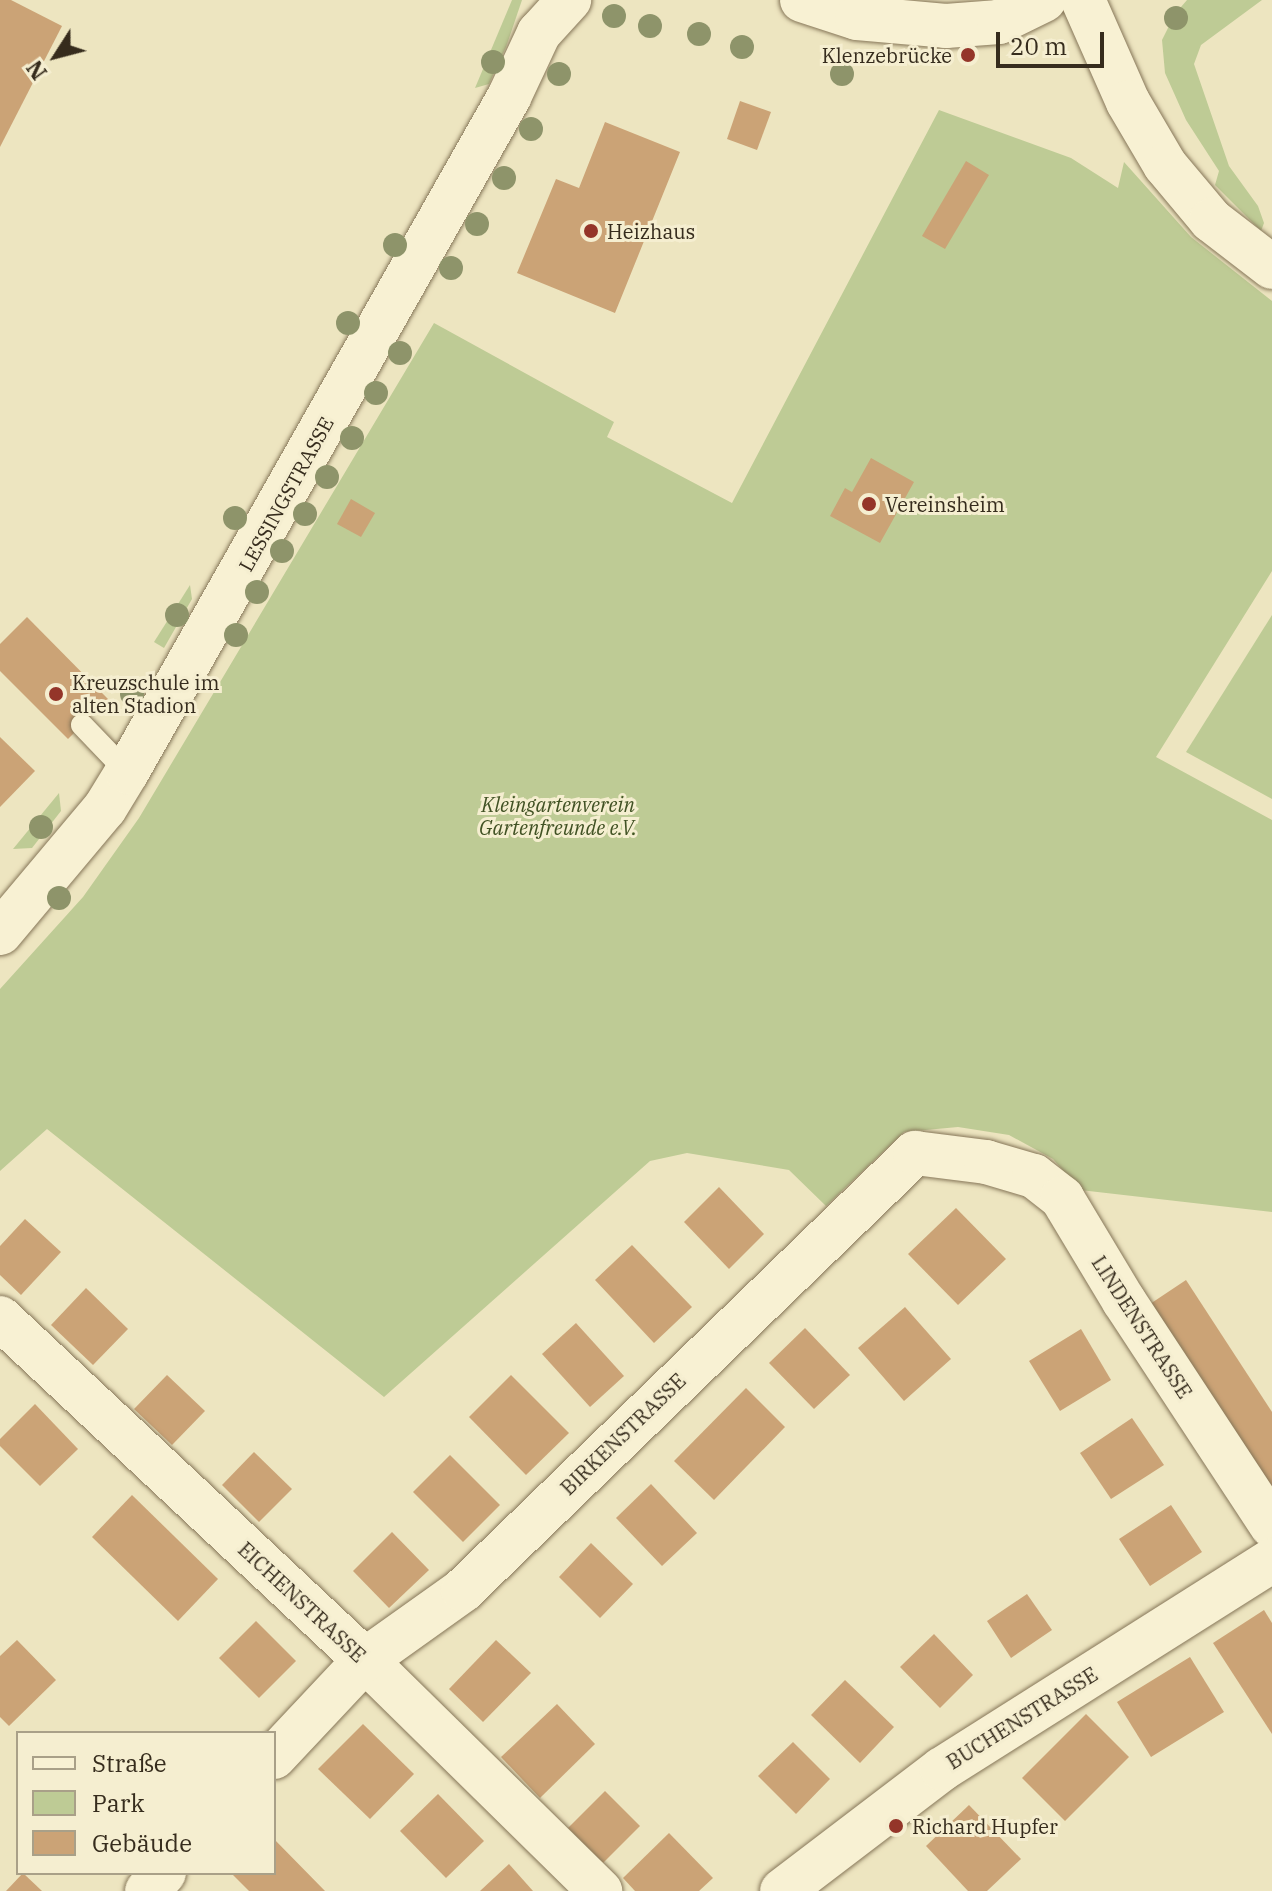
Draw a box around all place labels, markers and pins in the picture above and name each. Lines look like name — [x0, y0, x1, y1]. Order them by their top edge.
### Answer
place label: Klenzebrücke — [822, 43, 952, 67]
marker: Klenzebrücke — [959, 46, 977, 64]
place label: Heizhaus — [607, 219, 695, 243]
marker: Heizhaus — [582, 222, 600, 240]
place label: Vereinsheim — [885, 492, 1005, 516]
marker: Vereinsheim — [860, 495, 878, 513]
place label: Kreuzschule im alten Stadion — [72, 670, 220, 717]
marker: Kreuzschule im alten Stadion — [47, 685, 65, 703]
place label: Richard Hupfer — [912, 1814, 1058, 1838]
marker: Richard Hupfer — [887, 1817, 905, 1835]

